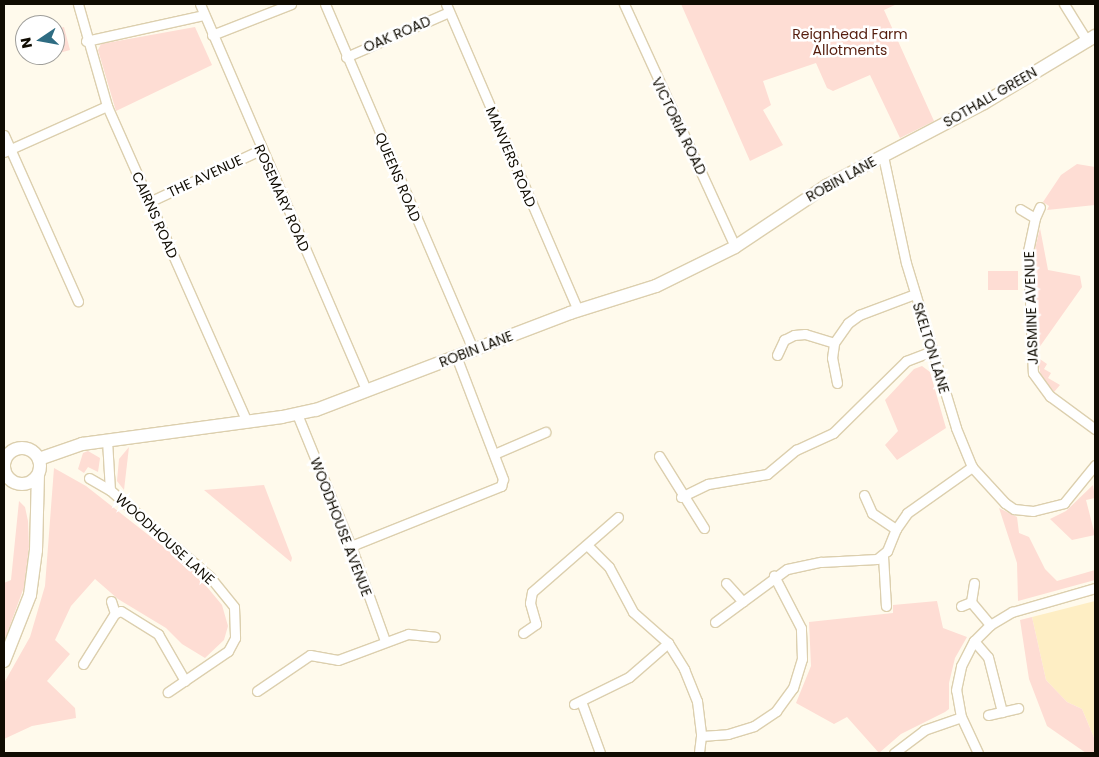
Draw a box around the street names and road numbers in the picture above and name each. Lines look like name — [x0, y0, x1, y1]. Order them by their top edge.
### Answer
street label: OAK ROAD — [361, 12, 433, 56]
street label: SOTHALL GREEN — [940, 63, 1040, 131]
street label: VICTORIA ROAD — [648, 75, 710, 177]
street label: MANVERS ROAD — [482, 104, 540, 210]
street label: QUEENS ROAD — [372, 130, 424, 224]
street label: ROSEMARY ROAD — [251, 142, 313, 254]
street label: THE AVENUE — [165, 151, 245, 201]
street label: ROBIN LANE — [803, 153, 879, 205]
street label: CAIRNS ROAD — [128, 169, 182, 261]
street label: JASMINE AVENUE — [1021, 251, 1041, 365]
street label: SKELTON LANE — [909, 300, 953, 396]
street label: ROBIN LANE — [437, 327, 515, 371]
street label: WOODHOUSE AVENUE — [307, 455, 375, 599]
street label: WOODHOUSE LANE — [112, 490, 218, 588]

